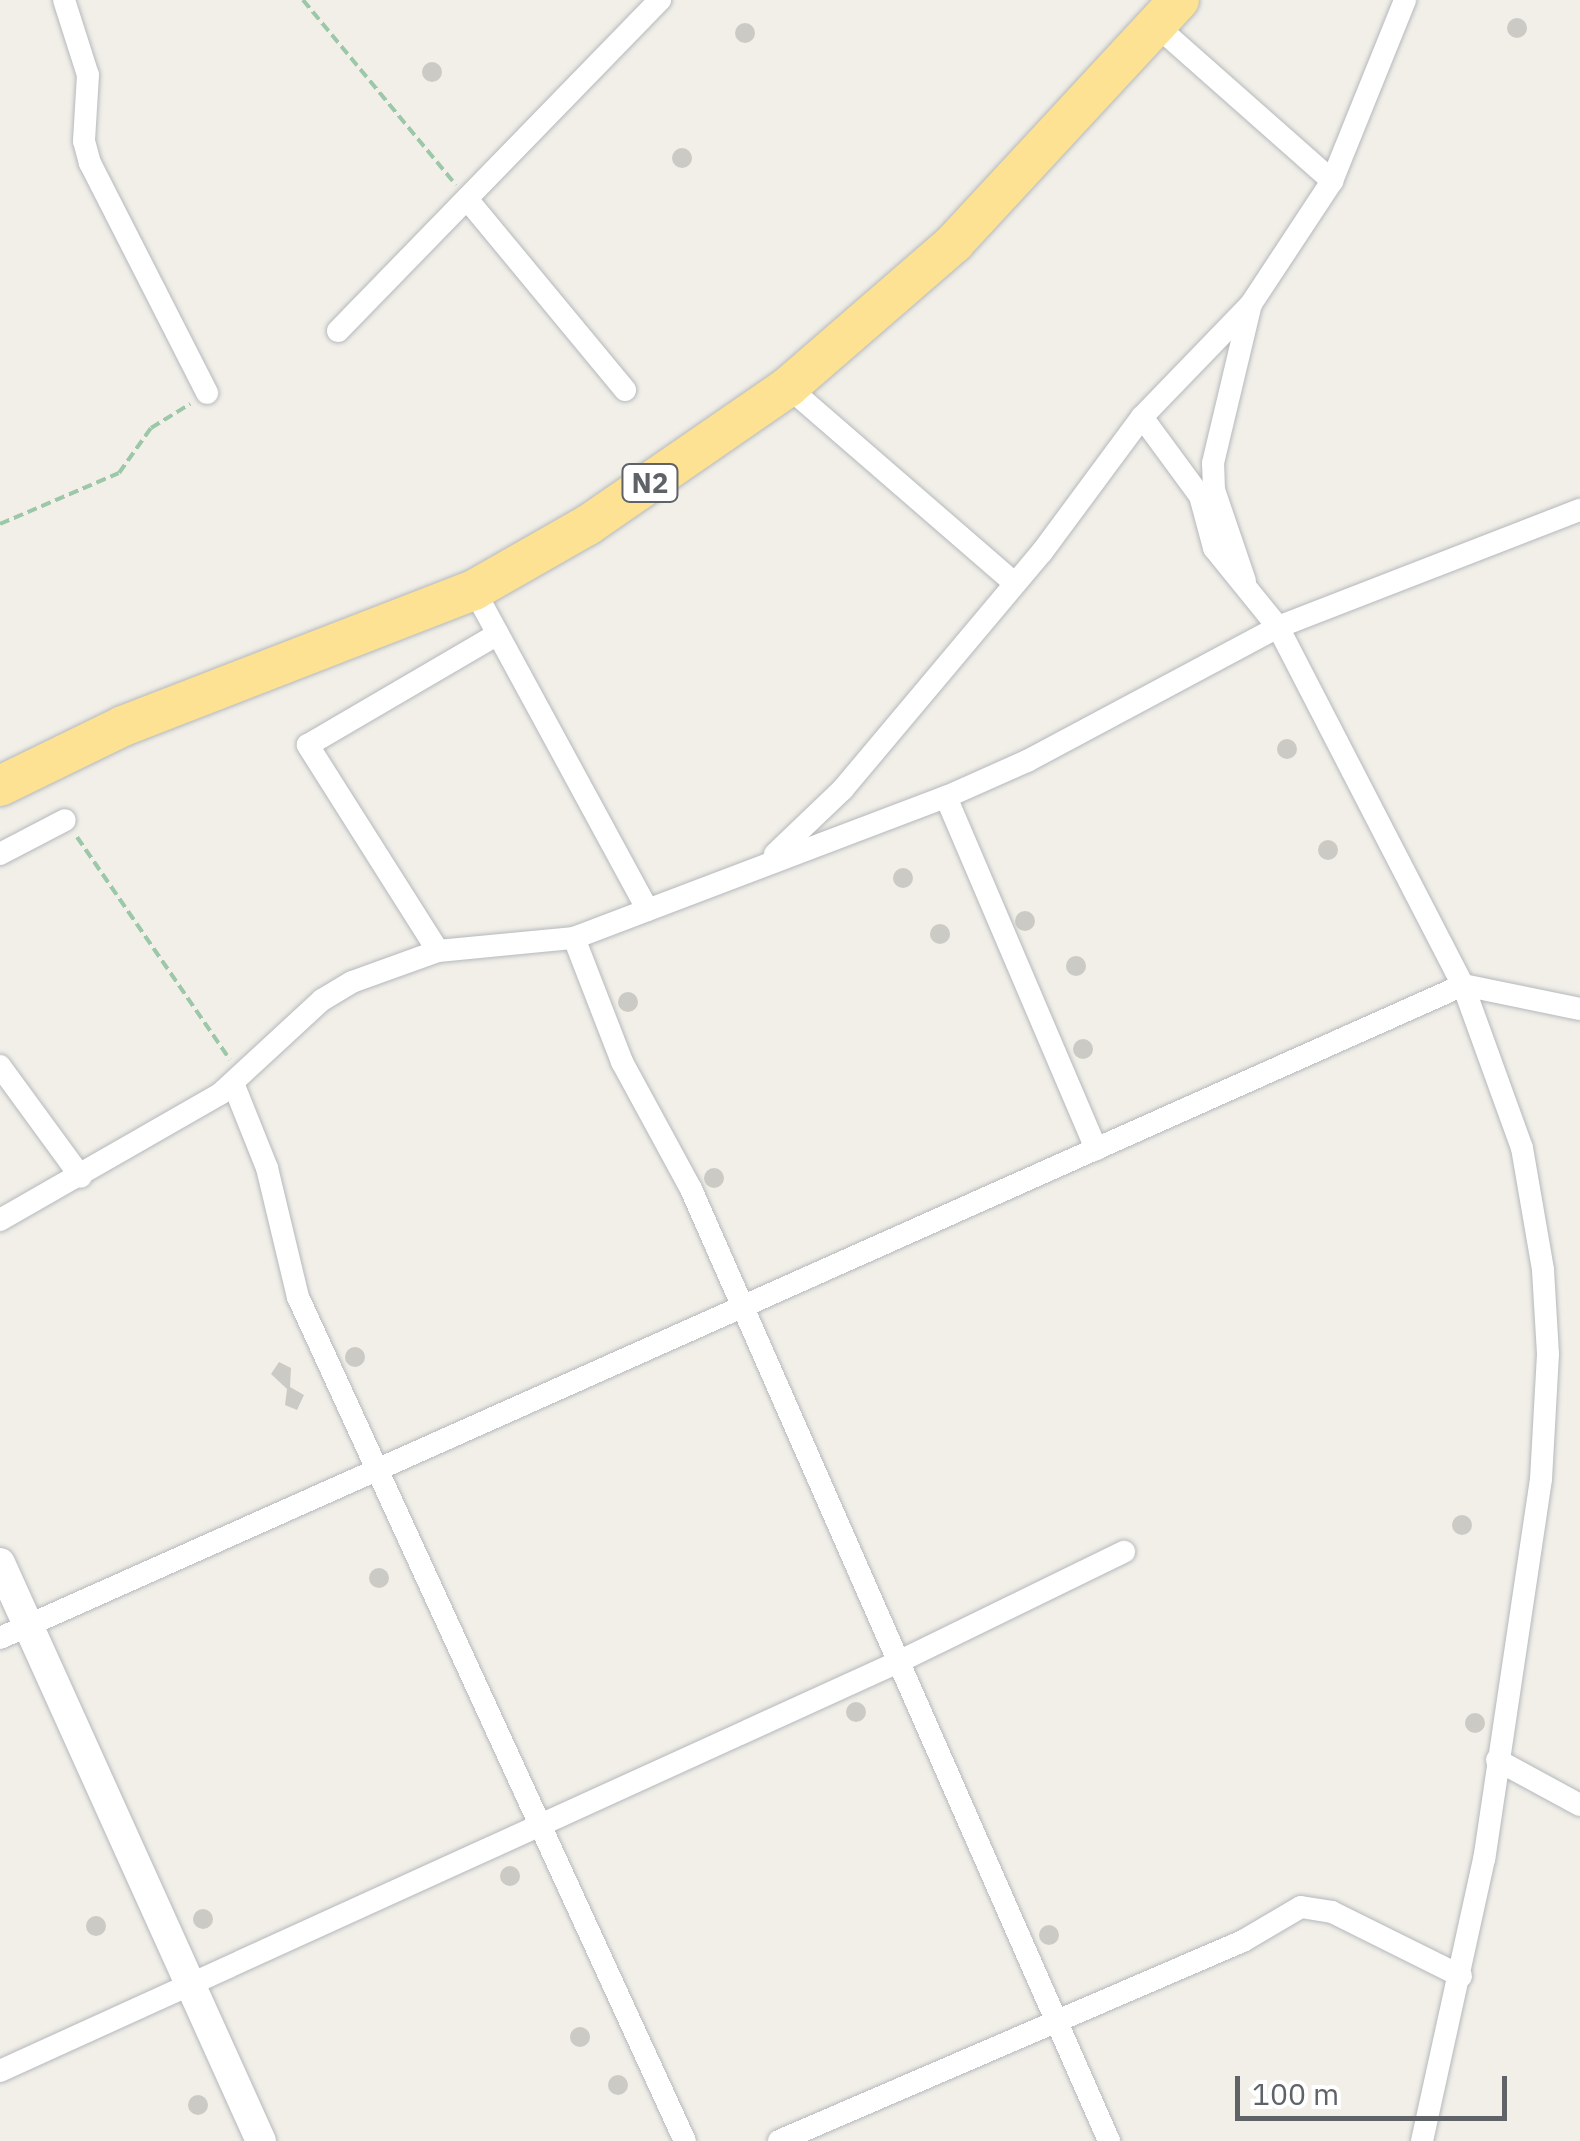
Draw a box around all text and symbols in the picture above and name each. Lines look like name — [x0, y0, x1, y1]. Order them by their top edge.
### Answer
road number: N2 — [620, 460, 680, 506]
scale bar — [1240, 2056, 1512, 2118]
text: 100 m — [1252, 2074, 1339, 2113]

